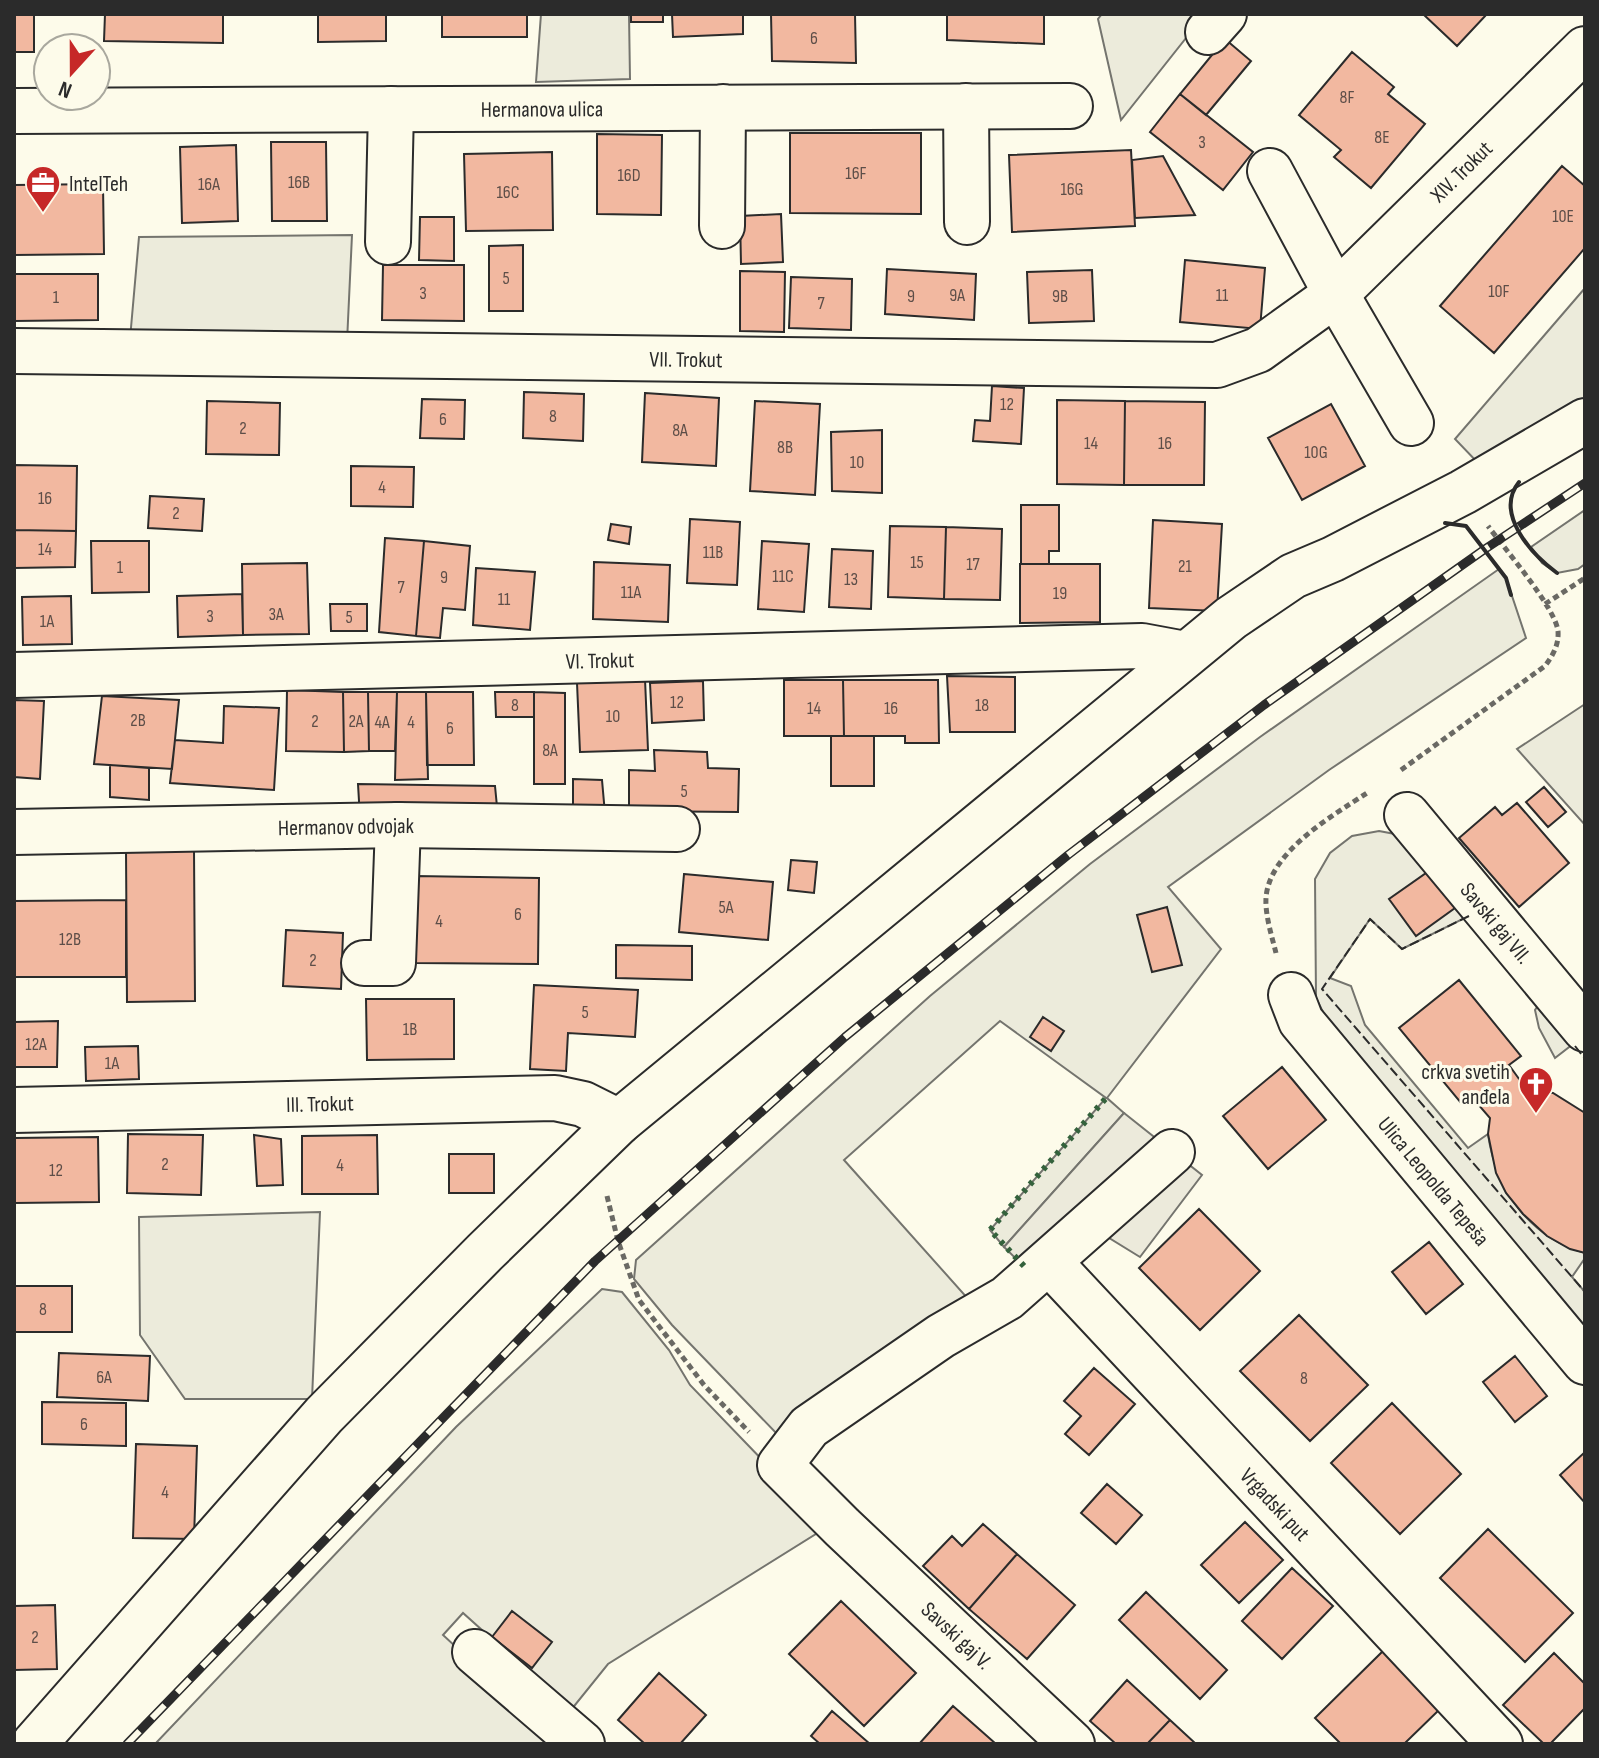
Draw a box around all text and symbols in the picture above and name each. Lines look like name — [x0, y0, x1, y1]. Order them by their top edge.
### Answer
house number: 6 — [810, 28, 818, 49]
north arrow — [32, 32, 112, 112]
text: N — [55, 75, 76, 104]
house number: 8F — [1340, 87, 1354, 108]
street label: Hermanova ulica — [481, 96, 603, 124]
house number: 8E — [1374, 127, 1390, 148]
house number: 3 — [1198, 132, 1206, 153]
street label: XIV. Trokut — [1425, 136, 1499, 209]
house number: 16F — [845, 163, 867, 184]
office icon: IntelTeh — [24, 164, 62, 214]
house number: 16D — [617, 165, 641, 186]
place label: IntelTeh — [69, 171, 128, 198]
house number: 16B — [288, 172, 310, 193]
house number: 16A — [198, 174, 220, 195]
house number: 16G — [1060, 179, 1084, 200]
house number: 16C — [497, 182, 519, 203]
house number: 10E — [1552, 206, 1574, 227]
house number: 5 — [502, 268, 510, 289]
house number: 10F — [1488, 281, 1510, 302]
house number: 3 — [419, 283, 427, 304]
house number: 9A — [949, 285, 965, 306]
house number: 11 — [1216, 285, 1229, 306]
house number: 9 — [907, 286, 915, 307]
house number: 9B — [1052, 286, 1068, 307]
house number: 1 — [53, 287, 60, 308]
house number: 7 — [817, 293, 825, 314]
street label: VII. Trokut — [649, 346, 723, 374]
house number: 12 — [1000, 394, 1014, 415]
house number: 8 — [549, 406, 557, 427]
house number: 6 — [439, 409, 447, 430]
house number: 2 — [239, 418, 247, 439]
house number: 8A — [672, 420, 688, 441]
house number: 14 — [1084, 433, 1098, 454]
house number: 16 — [1158, 433, 1172, 454]
house number: 8B — [777, 437, 793, 458]
house number: 10G — [1304, 442, 1328, 463]
house number: 10 — [850, 452, 864, 473]
house number: 4 — [378, 477, 386, 498]
house number: 16 — [38, 488, 52, 509]
house number: 2 — [172, 503, 180, 524]
house number: 14 — [38, 539, 52, 560]
house number: 11B — [703, 542, 723, 563]
house number: 15 — [910, 552, 924, 573]
house number: 17 — [966, 554, 981, 575]
house number: 21 — [1178, 556, 1193, 577]
house number: 1 — [117, 557, 124, 578]
house number: 11C — [772, 566, 794, 587]
house number: 9 — [440, 567, 448, 588]
house number: 13 — [844, 569, 858, 590]
house number: 7 — [397, 577, 405, 598]
house number: 11A — [621, 582, 642, 603]
house number: 19 — [1053, 583, 1067, 604]
house number: 11 — [498, 589, 511, 610]
house number: 3A — [268, 604, 284, 625]
house number: 3 — [206, 606, 214, 627]
house number: 5 — [345, 607, 353, 628]
house number: 1A — [40, 611, 54, 632]
street label: VI. Trokut — [565, 647, 635, 676]
house number: 12 — [670, 692, 684, 713]
house number: 8 — [511, 695, 519, 716]
house number: 18 — [975, 695, 989, 716]
house number: 14 — [807, 698, 821, 719]
house number: 16 — [884, 698, 898, 719]
house number: 10 — [606, 706, 620, 727]
house number: 2B — [130, 710, 146, 731]
house number: 2 — [311, 711, 319, 732]
house number: 2A — [348, 711, 364, 732]
house number: 4A — [374, 712, 390, 733]
house number: 4 — [407, 712, 415, 733]
house number: 6 — [446, 718, 454, 739]
house number: 8A — [542, 740, 558, 761]
house number: 5 — [680, 781, 688, 802]
street label: Hermanov odvojak — [278, 813, 415, 842]
street label: Savski gaj VII. — [1454, 877, 1537, 970]
house number: 5A — [719, 897, 734, 918]
house number: 6 — [514, 904, 522, 925]
house number: 4 — [435, 911, 443, 932]
house number: 12B — [59, 929, 81, 950]
house number: 2 — [309, 950, 317, 971]
house number: 5 — [581, 1002, 589, 1023]
house number: 1B — [403, 1019, 417, 1040]
house number: 12A — [25, 1034, 47, 1055]
house number: 1A — [105, 1053, 119, 1074]
place label: crkva svetih anđela — [1421, 1059, 1510, 1111]
church icon: crkva svetih anđela — [1517, 1065, 1555, 1115]
street label: III. Trokut — [286, 1090, 354, 1119]
street label: Ulica Leopolda Tepeša — [1371, 1112, 1495, 1252]
house number: 2 — [161, 1154, 169, 1175]
house number: 4 — [336, 1155, 344, 1176]
house number: 12 — [49, 1160, 63, 1181]
house number: 8 — [39, 1299, 47, 1320]
house number: 6A — [96, 1367, 112, 1388]
house number: 8 — [1300, 1368, 1308, 1389]
house number: 6 — [80, 1414, 88, 1435]
street label: Vrgadski put — [1234, 1463, 1315, 1547]
house number: 4 — [161, 1482, 169, 1503]
street label: Savski gaj V. — [915, 1597, 997, 1676]
house number: 2 — [31, 1627, 39, 1648]

